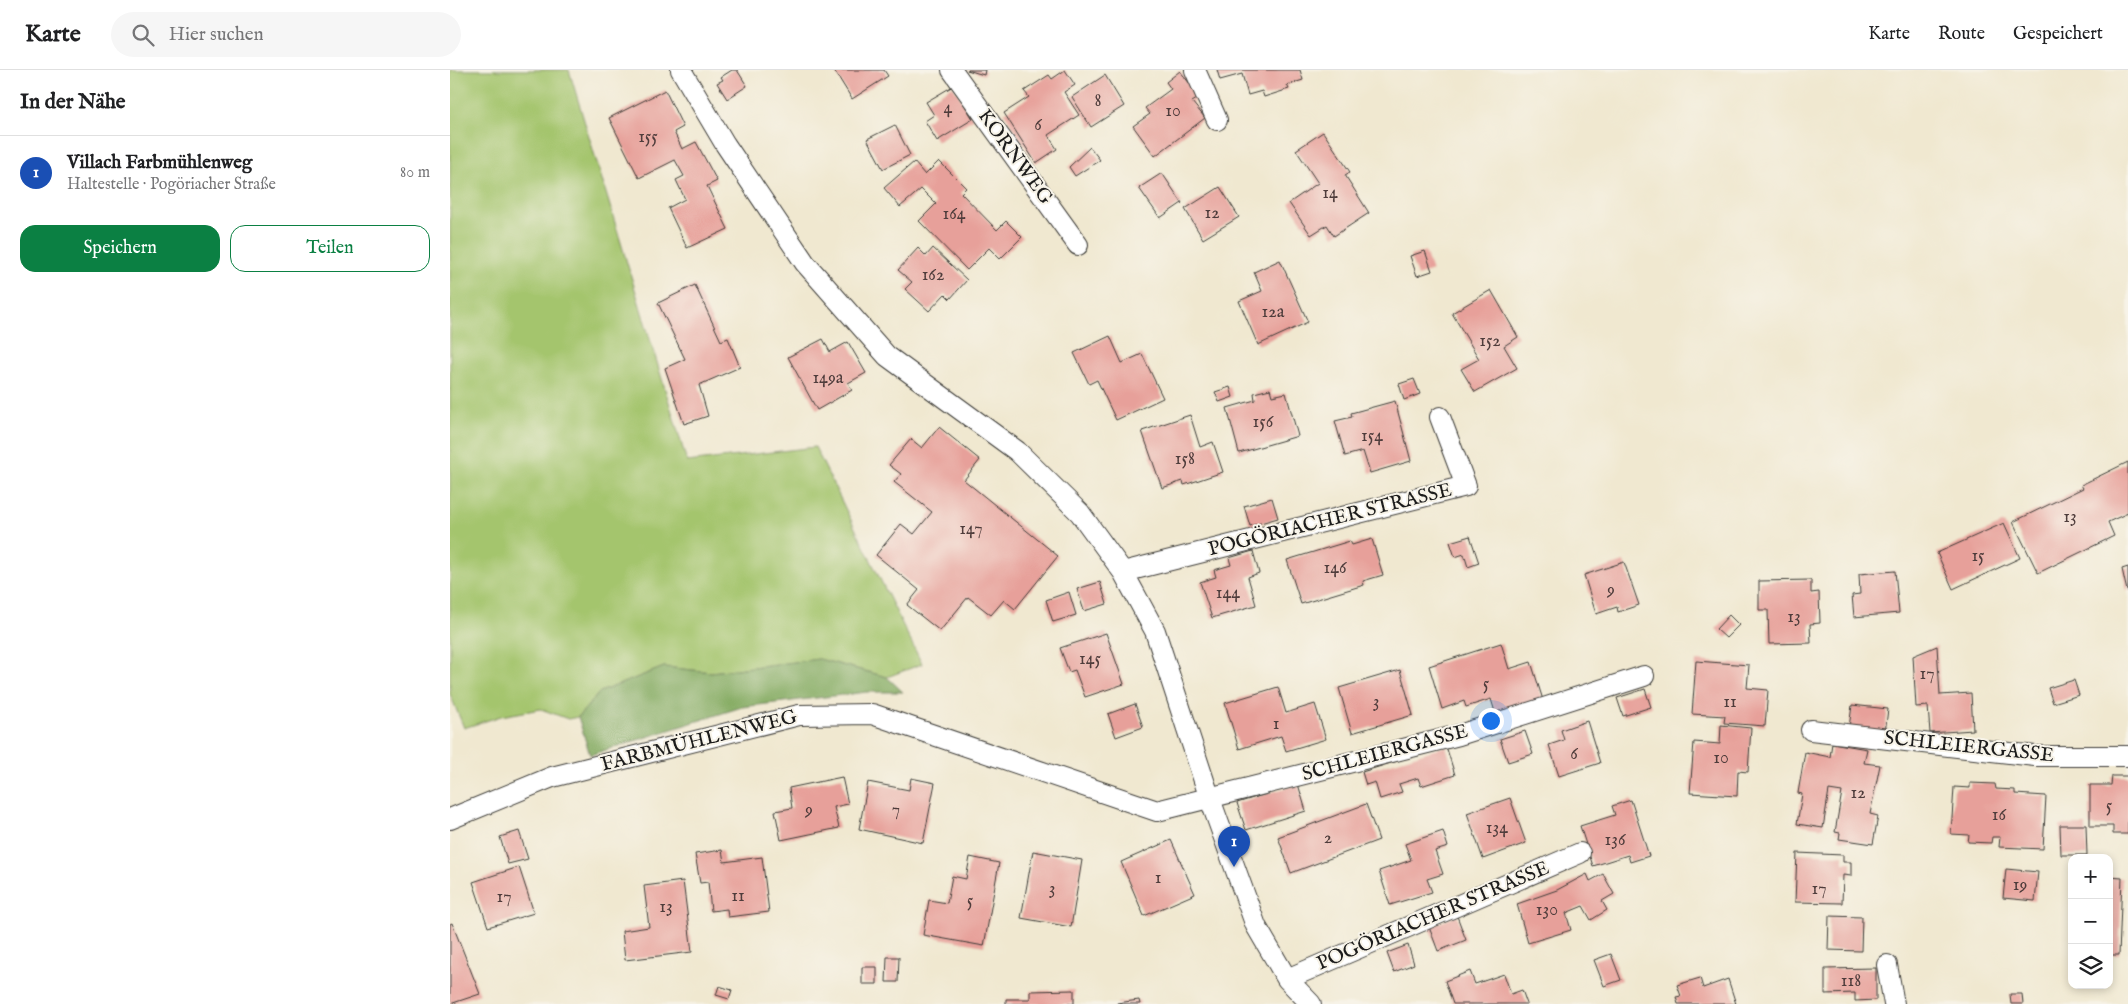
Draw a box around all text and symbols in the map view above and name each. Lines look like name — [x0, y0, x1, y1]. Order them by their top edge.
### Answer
search box — [111, 12, 461, 57]
text: Karte — [25, 19, 81, 50]
icon: search — [129, 21, 157, 49]
text: Hier suchen — [169, 23, 264, 47]
text: Karte — [1868, 23, 1910, 46]
text: Route — [1938, 23, 1985, 46]
text: Gespeichert — [2013, 23, 2103, 46]
text: In der Nähe — [20, 89, 126, 116]
house number: 8 — [1094, 90, 1102, 113]
house number: 4 — [944, 97, 953, 120]
house number: 10 — [1165, 100, 1181, 123]
street label: KORNWEG — [972, 104, 1058, 210]
house number: 6 — [1034, 114, 1042, 137]
house number: 155 — [638, 126, 658, 149]
text: Villach Farbmühlenweg — [67, 151, 252, 175]
text: 1 — [33, 163, 39, 183]
text: 80 m — [400, 163, 430, 183]
text: Haltestelle · Pogöriacher Straße — [67, 175, 276, 195]
house number: 14 — [1322, 182, 1338, 205]
house number: 12 — [1204, 202, 1220, 225]
house number: 164 — [942, 203, 966, 226]
button: Speichern — [20, 225, 220, 272]
button: Teilen — [230, 225, 430, 272]
house number: 162 — [922, 264, 944, 287]
house number: 12a — [1262, 301, 1285, 324]
house number: 152 — [1479, 330, 1501, 353]
house number: 149a — [812, 367, 844, 390]
house number: 156 — [1253, 411, 1274, 434]
house number: 154 — [1361, 425, 1383, 448]
house number: 158 — [1175, 448, 1195, 471]
street label: POGÖRIACHER STRASSE — [1206, 478, 1454, 562]
house number: 13 — [2063, 506, 2077, 529]
house number: 147 — [959, 518, 983, 541]
house number: 15 — [1971, 545, 1985, 568]
house number: 146 — [1323, 557, 1347, 580]
house number: 9 — [1606, 579, 1615, 602]
house number: 144 — [1216, 582, 1240, 605]
house number: 13 — [1787, 606, 1801, 629]
house number: 145 — [1079, 648, 1101, 671]
house number: 17 — [1919, 663, 1935, 686]
house number: 5 — [1483, 673, 1490, 696]
house number: 3 — [1373, 691, 1379, 714]
house number: 11 — [1723, 691, 1737, 714]
street label: FARBMÜHLENWEG — [598, 705, 800, 777]
your location — [1478, 708, 1504, 734]
house number: 1 — [1273, 713, 1279, 736]
street label: SCHLEIERGASSE — [1299, 719, 1471, 787]
street label: SCHLEIERGASSE — [1883, 726, 2055, 768]
house number: 6 — [1570, 743, 1578, 766]
house number: 10 — [1713, 747, 1729, 770]
house number: 12 — [1850, 782, 1866, 805]
house number: 5 — [2106, 795, 2113, 818]
house number: 9 — [804, 799, 813, 822]
house number: 7 — [892, 799, 900, 822]
house number: 16 — [1992, 804, 2007, 827]
house number: 134 — [1486, 817, 1508, 840]
pin: 1 — [1218, 826, 1250, 867]
house number: 2 — [1324, 827, 1332, 850]
house number: 136 — [1604, 829, 1626, 852]
map controls — [2068, 854, 2113, 989]
button: + — [2068, 854, 2113, 899]
street label: POGÖRIACHER STRASSE — [1313, 856, 1553, 976]
house number: 1 — [1155, 867, 1161, 890]
house number: 19 — [2013, 874, 2027, 897]
house number: 3 — [1049, 878, 1055, 901]
house number: 17 — [1811, 878, 1827, 901]
house number: 11 — [731, 885, 745, 908]
house number: 17 — [496, 886, 512, 909]
house number: 5 — [967, 890, 974, 913]
house number: 13 — [659, 896, 673, 919]
house number: 130 — [1536, 899, 1558, 922]
button: − — [2068, 899, 2113, 944]
button: layers — [2068, 944, 2113, 989]
house number: 118 — [1841, 970, 1861, 993]

